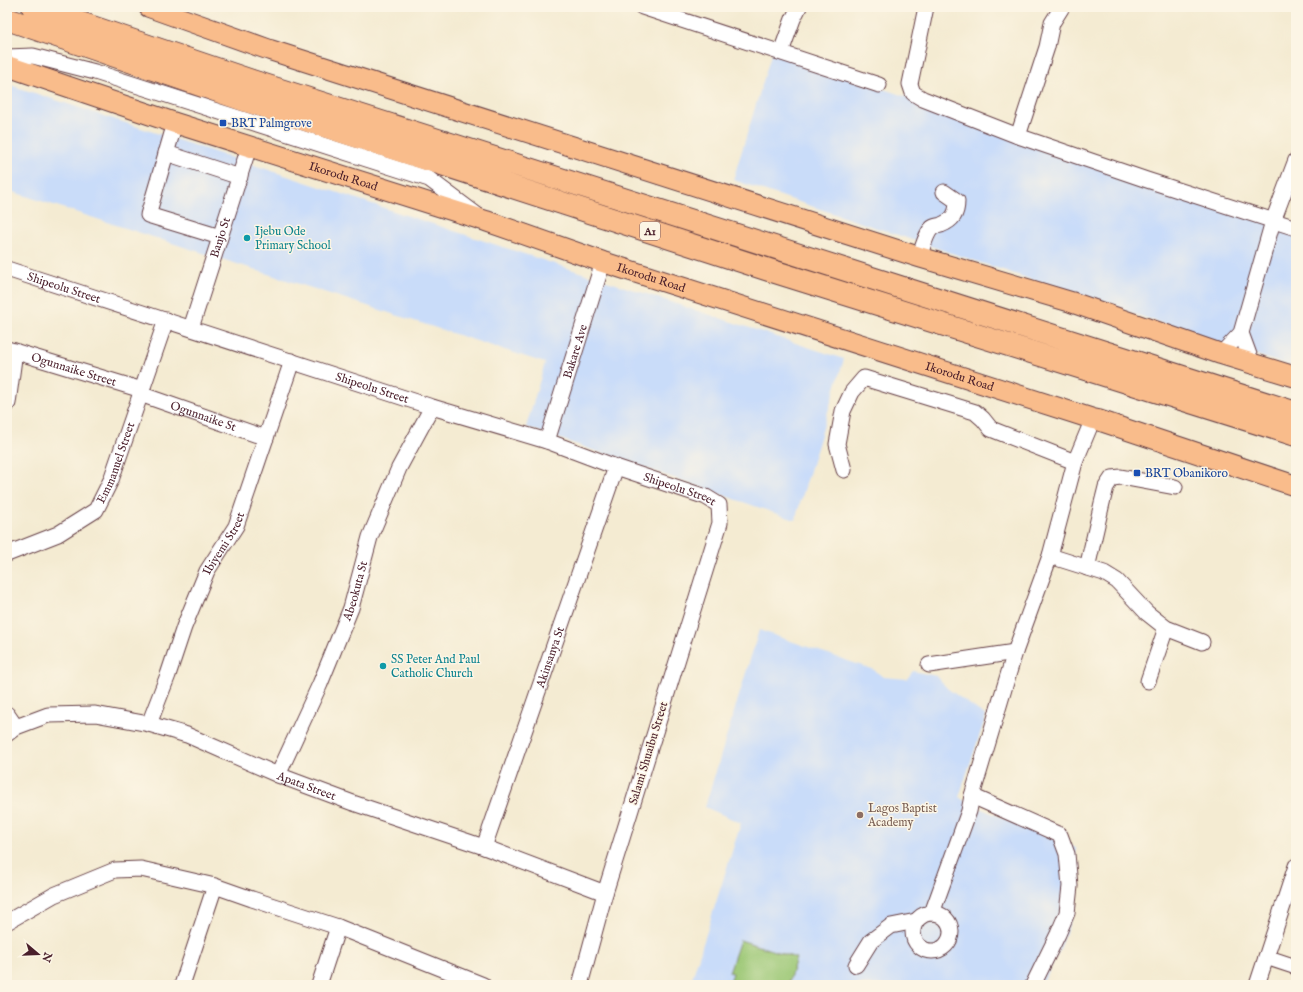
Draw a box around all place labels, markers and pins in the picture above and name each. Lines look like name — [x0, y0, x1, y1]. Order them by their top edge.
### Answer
place label: BRT Palmgrove — [231, 116, 312, 131]
marker: BRT Palmgrove — [218, 118, 228, 128]
place label: Ijebu Ode Primary School — [255, 224, 331, 253]
marker: Ijebu Ode Primary School — [242, 233, 252, 243]
place label: BRT Obanikoro — [1145, 466, 1228, 481]
marker: BRT Obanikoro — [1132, 468, 1142, 478]
place label: SS Peter And Paul Catholic Church — [391, 652, 481, 681]
marker: SS Peter And Paul Catholic Church — [378, 661, 388, 671]
place label: Lagos Baptist Academy — [867, 801, 937, 830]
marker: Lagos Baptist Academy — [855, 810, 865, 820]

